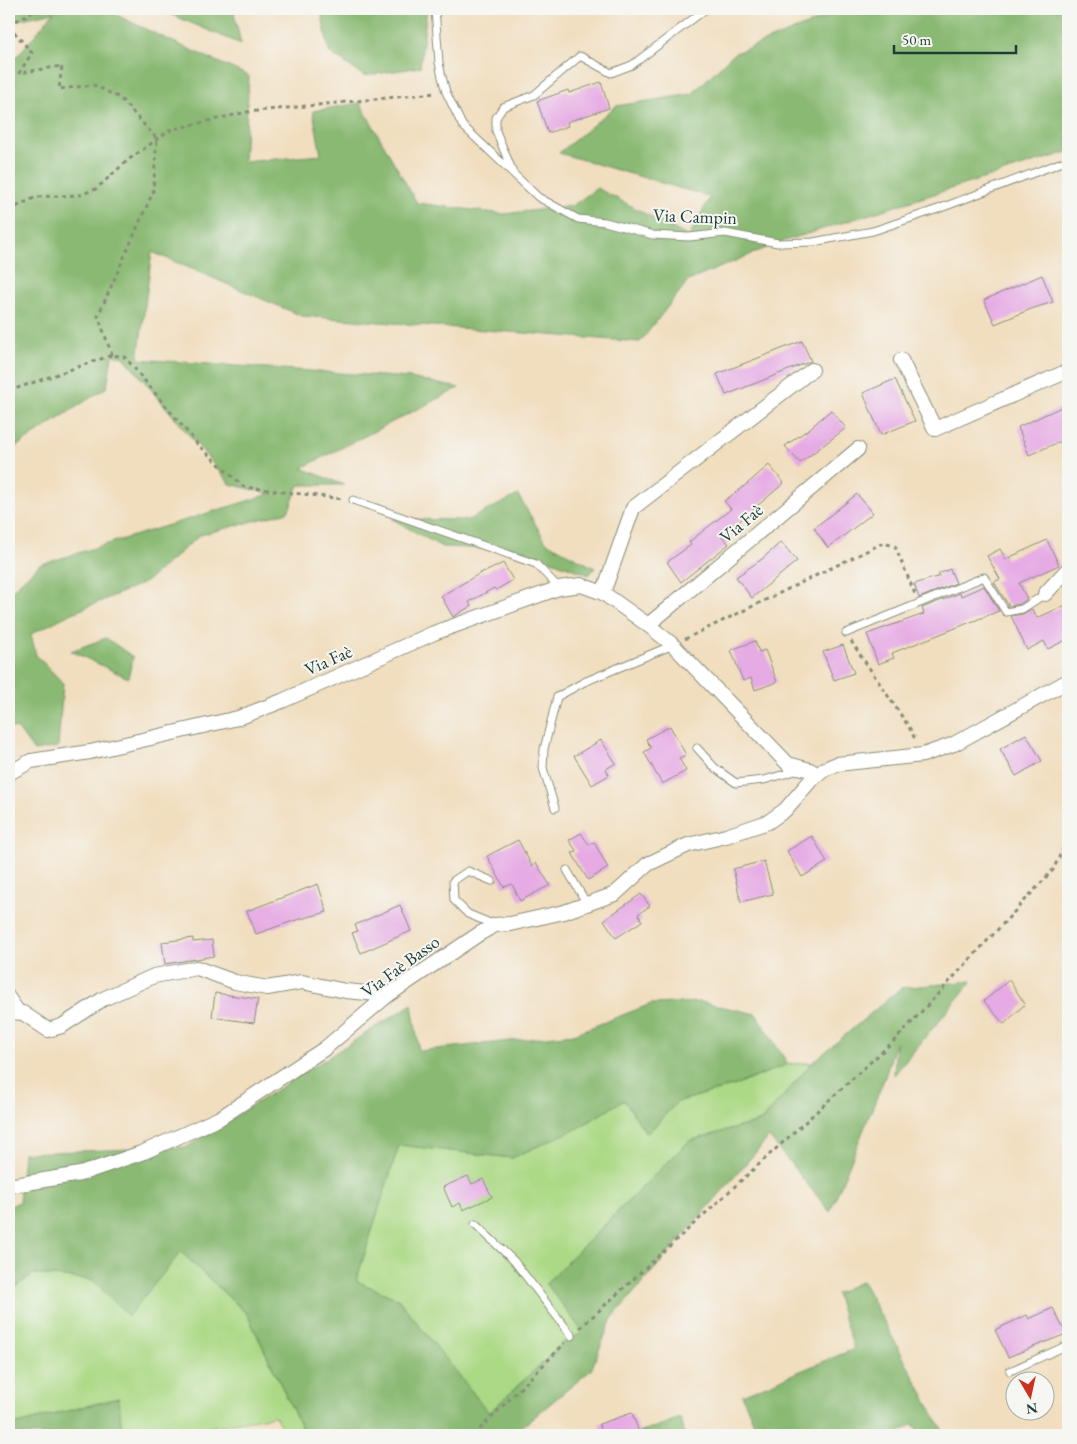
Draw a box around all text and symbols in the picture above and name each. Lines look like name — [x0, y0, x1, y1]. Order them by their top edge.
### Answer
scale bar — [894, 22, 1017, 54]
text: 50 m — [902, 30, 931, 49]
street label: Via Campin — [653, 203, 738, 229]
street label: Via Faè — [715, 498, 767, 548]
street label: Via Faè — [301, 639, 355, 681]
street label: Via Faè Basso — [356, 930, 444, 1002]
north arrow — [1004, 1372, 1054, 1422]
text: N — [1024, 1399, 1039, 1419]

